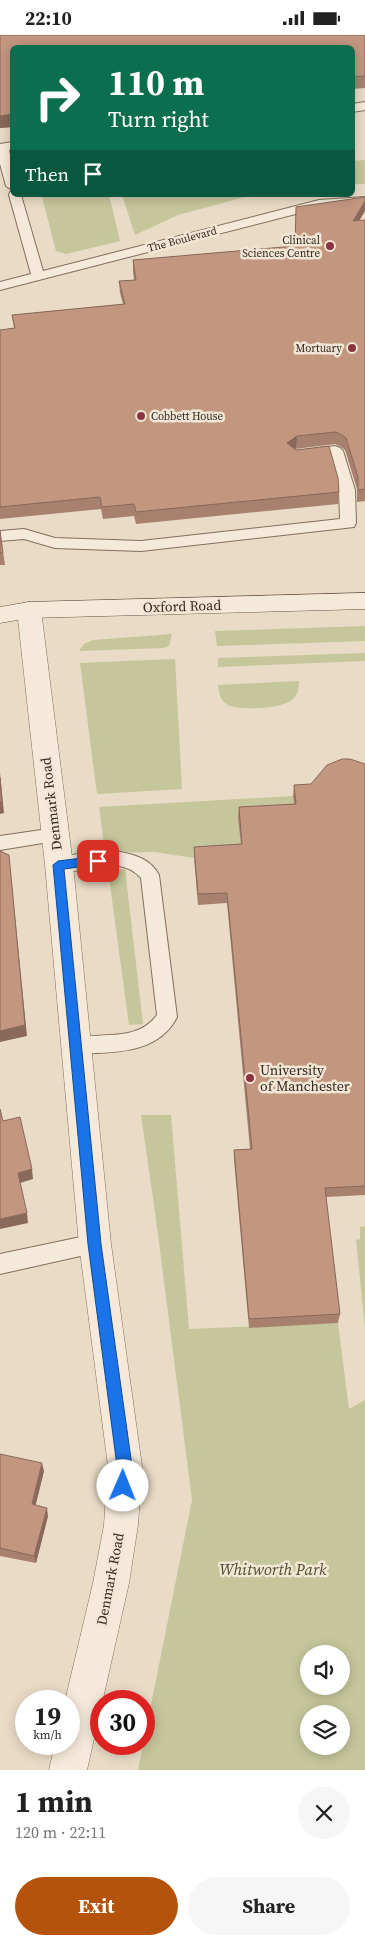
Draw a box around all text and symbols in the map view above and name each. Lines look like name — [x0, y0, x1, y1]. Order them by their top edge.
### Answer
text: 22:10 — [25, 5, 72, 31]
text: 110 m — [108, 59, 204, 107]
icon: right — [25, 65, 90, 130]
text: Turn right — [108, 104, 209, 134]
icon: arrive — [79, 160, 107, 188]
text: Then — [25, 161, 69, 187]
street label: The Boulevard — [146, 223, 219, 256]
place label: Clinical Sciences Centre — [242, 233, 320, 261]
marker: Clinical Sciences Centre — [324, 240, 336, 252]
place label: Mortuary — [295, 341, 342, 356]
marker: Mortuary — [346, 342, 358, 354]
place label: Cobbett House — [151, 409, 223, 424]
marker: Cobbett House — [135, 410, 147, 422]
street label: Oxford Road — [142, 595, 222, 617]
street label: Denmark Road — [35, 756, 67, 852]
pin — [77, 840, 119, 882]
icon: arrive — [84, 847, 112, 875]
place label: University of Manchester — [260, 1060, 350, 1096]
marker: University of Manchester — [244, 1072, 256, 1084]
position arrow — [96, 1459, 148, 1511]
street label: Denmark Road — [91, 1531, 129, 1627]
park label: Whitworth Park — [219, 1558, 327, 1580]
map controls — [300, 1645, 350, 1755]
button: sound — [300, 1645, 350, 1695]
speed limit sign: 30 — [90, 1690, 155, 1755]
text: 19 — [34, 1699, 61, 1733]
button: layers — [300, 1705, 350, 1755]
text: km/h — [33, 1727, 62, 1743]
text: 1 min — [15, 1781, 93, 1822]
button: close — [298, 1787, 350, 1839]
text: 120 m · 22:11 — [15, 1821, 106, 1843]
button: Exit — [15, 1877, 178, 1935]
button: Share — [188, 1877, 350, 1935]

